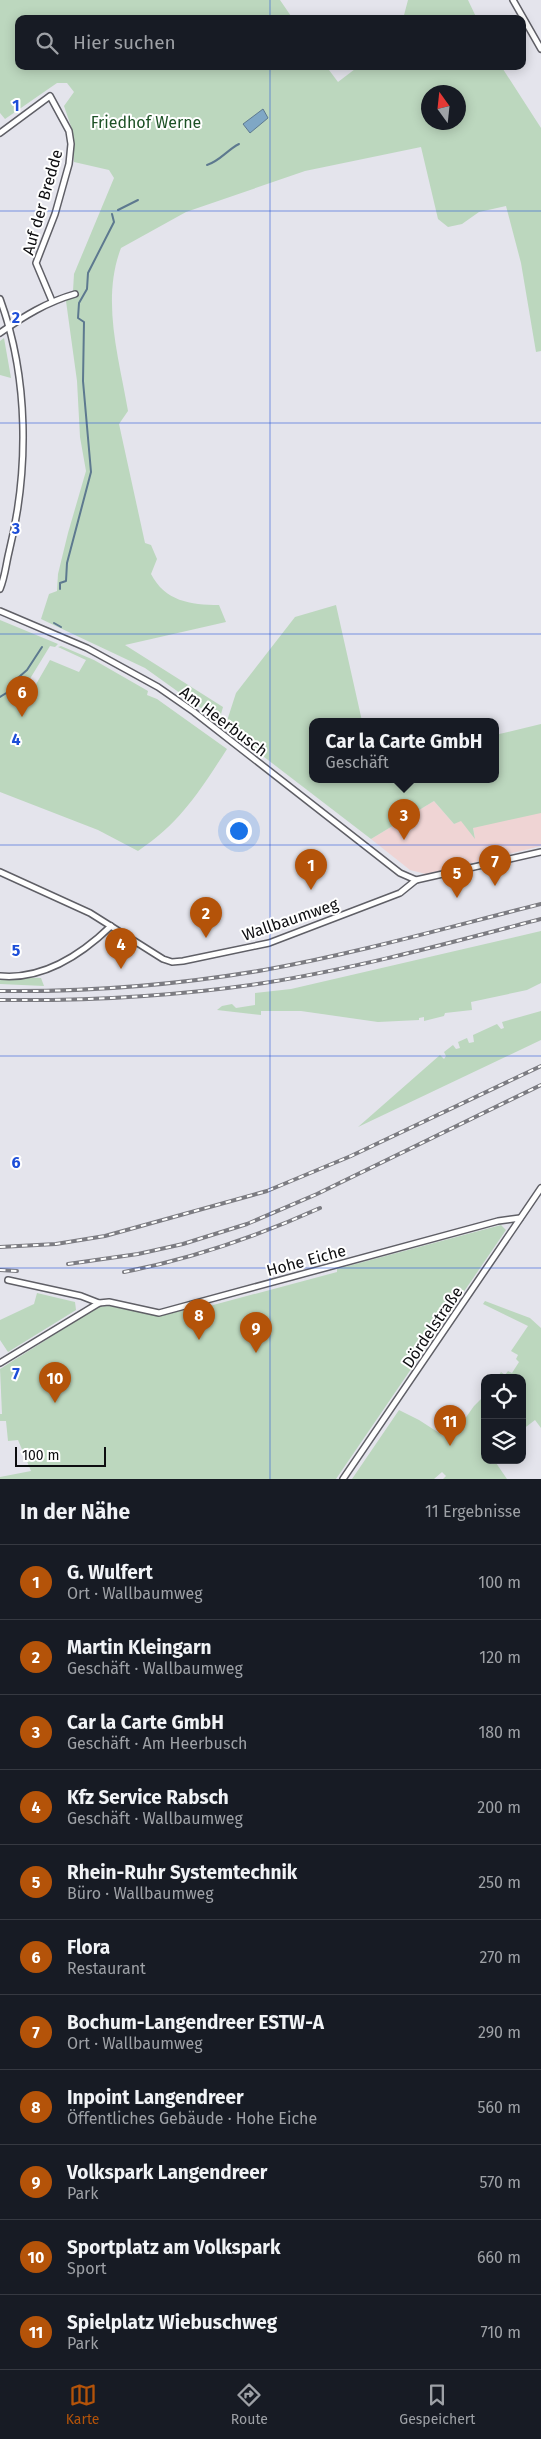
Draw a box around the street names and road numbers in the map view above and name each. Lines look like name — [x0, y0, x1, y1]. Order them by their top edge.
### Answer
street label: Auf der Bredde — [18, 147, 67, 257]
street label: Am Heerbusch — [176, 682, 271, 761]
street label: Wallbaumweg — [240, 894, 341, 945]
street label: Hohe Eiche — [264, 1241, 348, 1280]
street label: Dördelstraße — [398, 1283, 467, 1372]

